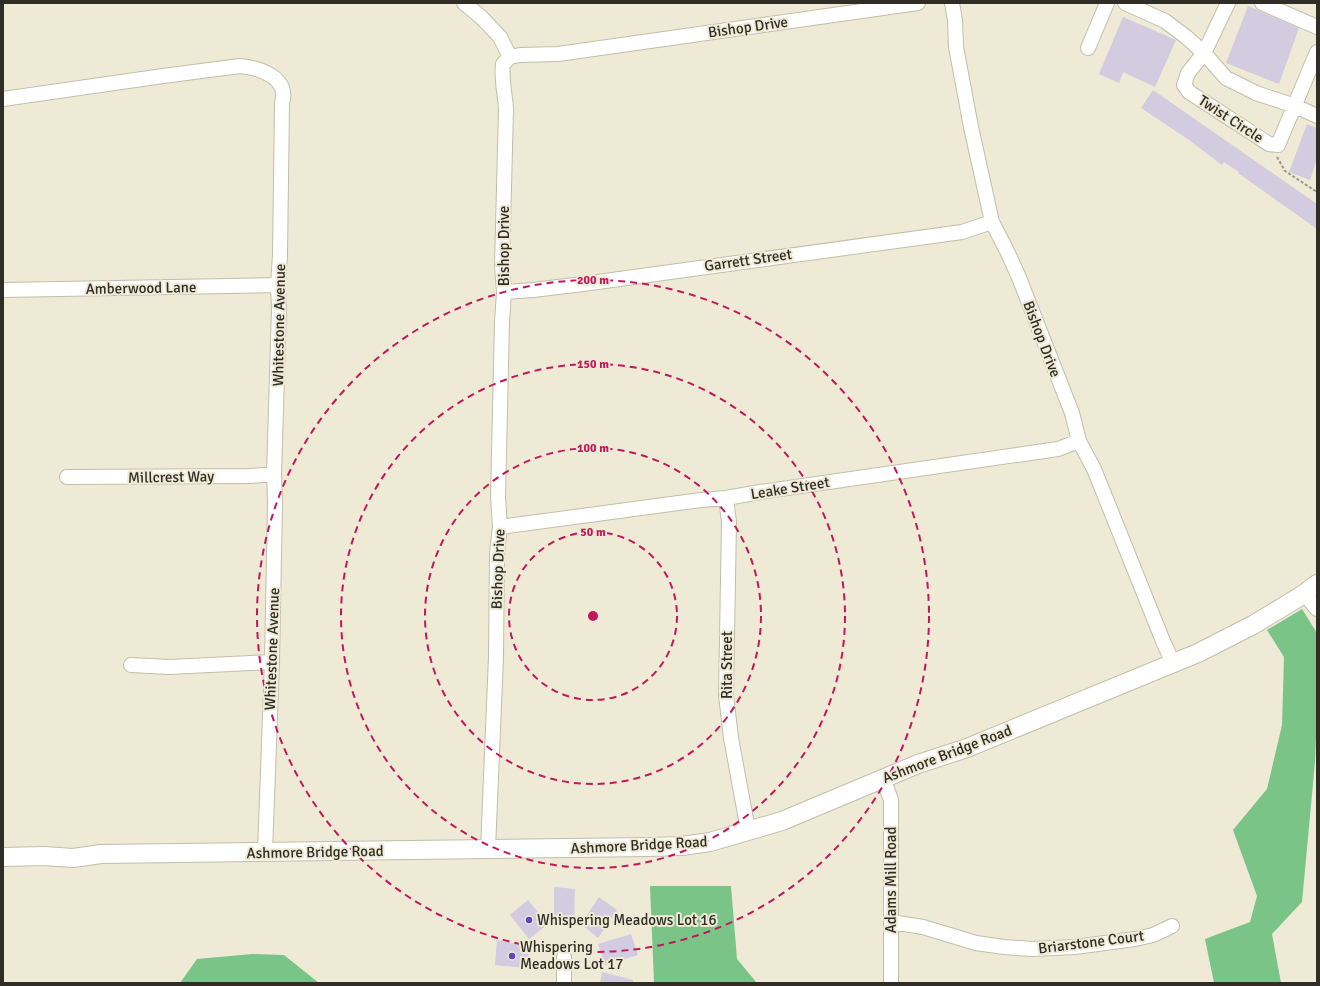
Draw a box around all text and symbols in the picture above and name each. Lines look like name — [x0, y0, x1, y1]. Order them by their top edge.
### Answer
street label: Bishop Drive — [707, 12, 789, 42]
street label: Twist Circle — [1195, 91, 1267, 147]
street label: Bishop Drive — [495, 206, 513, 286]
street label: Garrett Street — [703, 245, 793, 275]
street label: Whitestone Avenue — [269, 263, 289, 387]
text: 200 m — [577, 273, 609, 288]
street label: Amberwood Lane — [85, 278, 197, 298]
street label: Bishop Drive — [1019, 298, 1065, 380]
text: 150 m — [577, 357, 609, 372]
text: 100 m — [577, 441, 609, 456]
street label: Millcrest Way — [128, 467, 214, 487]
street label: Leake Street — [749, 473, 831, 503]
text: 50 m — [580, 525, 606, 540]
street label: Bishop Drive — [488, 528, 508, 610]
street label: Whitestone Avenue — [261, 587, 283, 711]
centre of rings — [586, 609, 600, 623]
street label: Rita Street — [718, 631, 736, 699]
street label: Ashmore Bridge Road — [880, 721, 1014, 787]
street label: Adams Mill Road — [882, 827, 900, 933]
street label: Ashmore Bridge Road — [570, 832, 708, 858]
street label: Ashmore Bridge Road — [246, 842, 384, 862]
place label: Whispering Meadows Lot 16 — [537, 911, 717, 929]
marker: Whispering Meadows Lot 16 — [524, 915, 534, 925]
street label: Briarstone Court — [1037, 927, 1145, 957]
place label: Whispering Meadows Lot 17 — [520, 938, 623, 973]
marker: Whispering Meadows Lot 17 — [507, 951, 517, 961]

